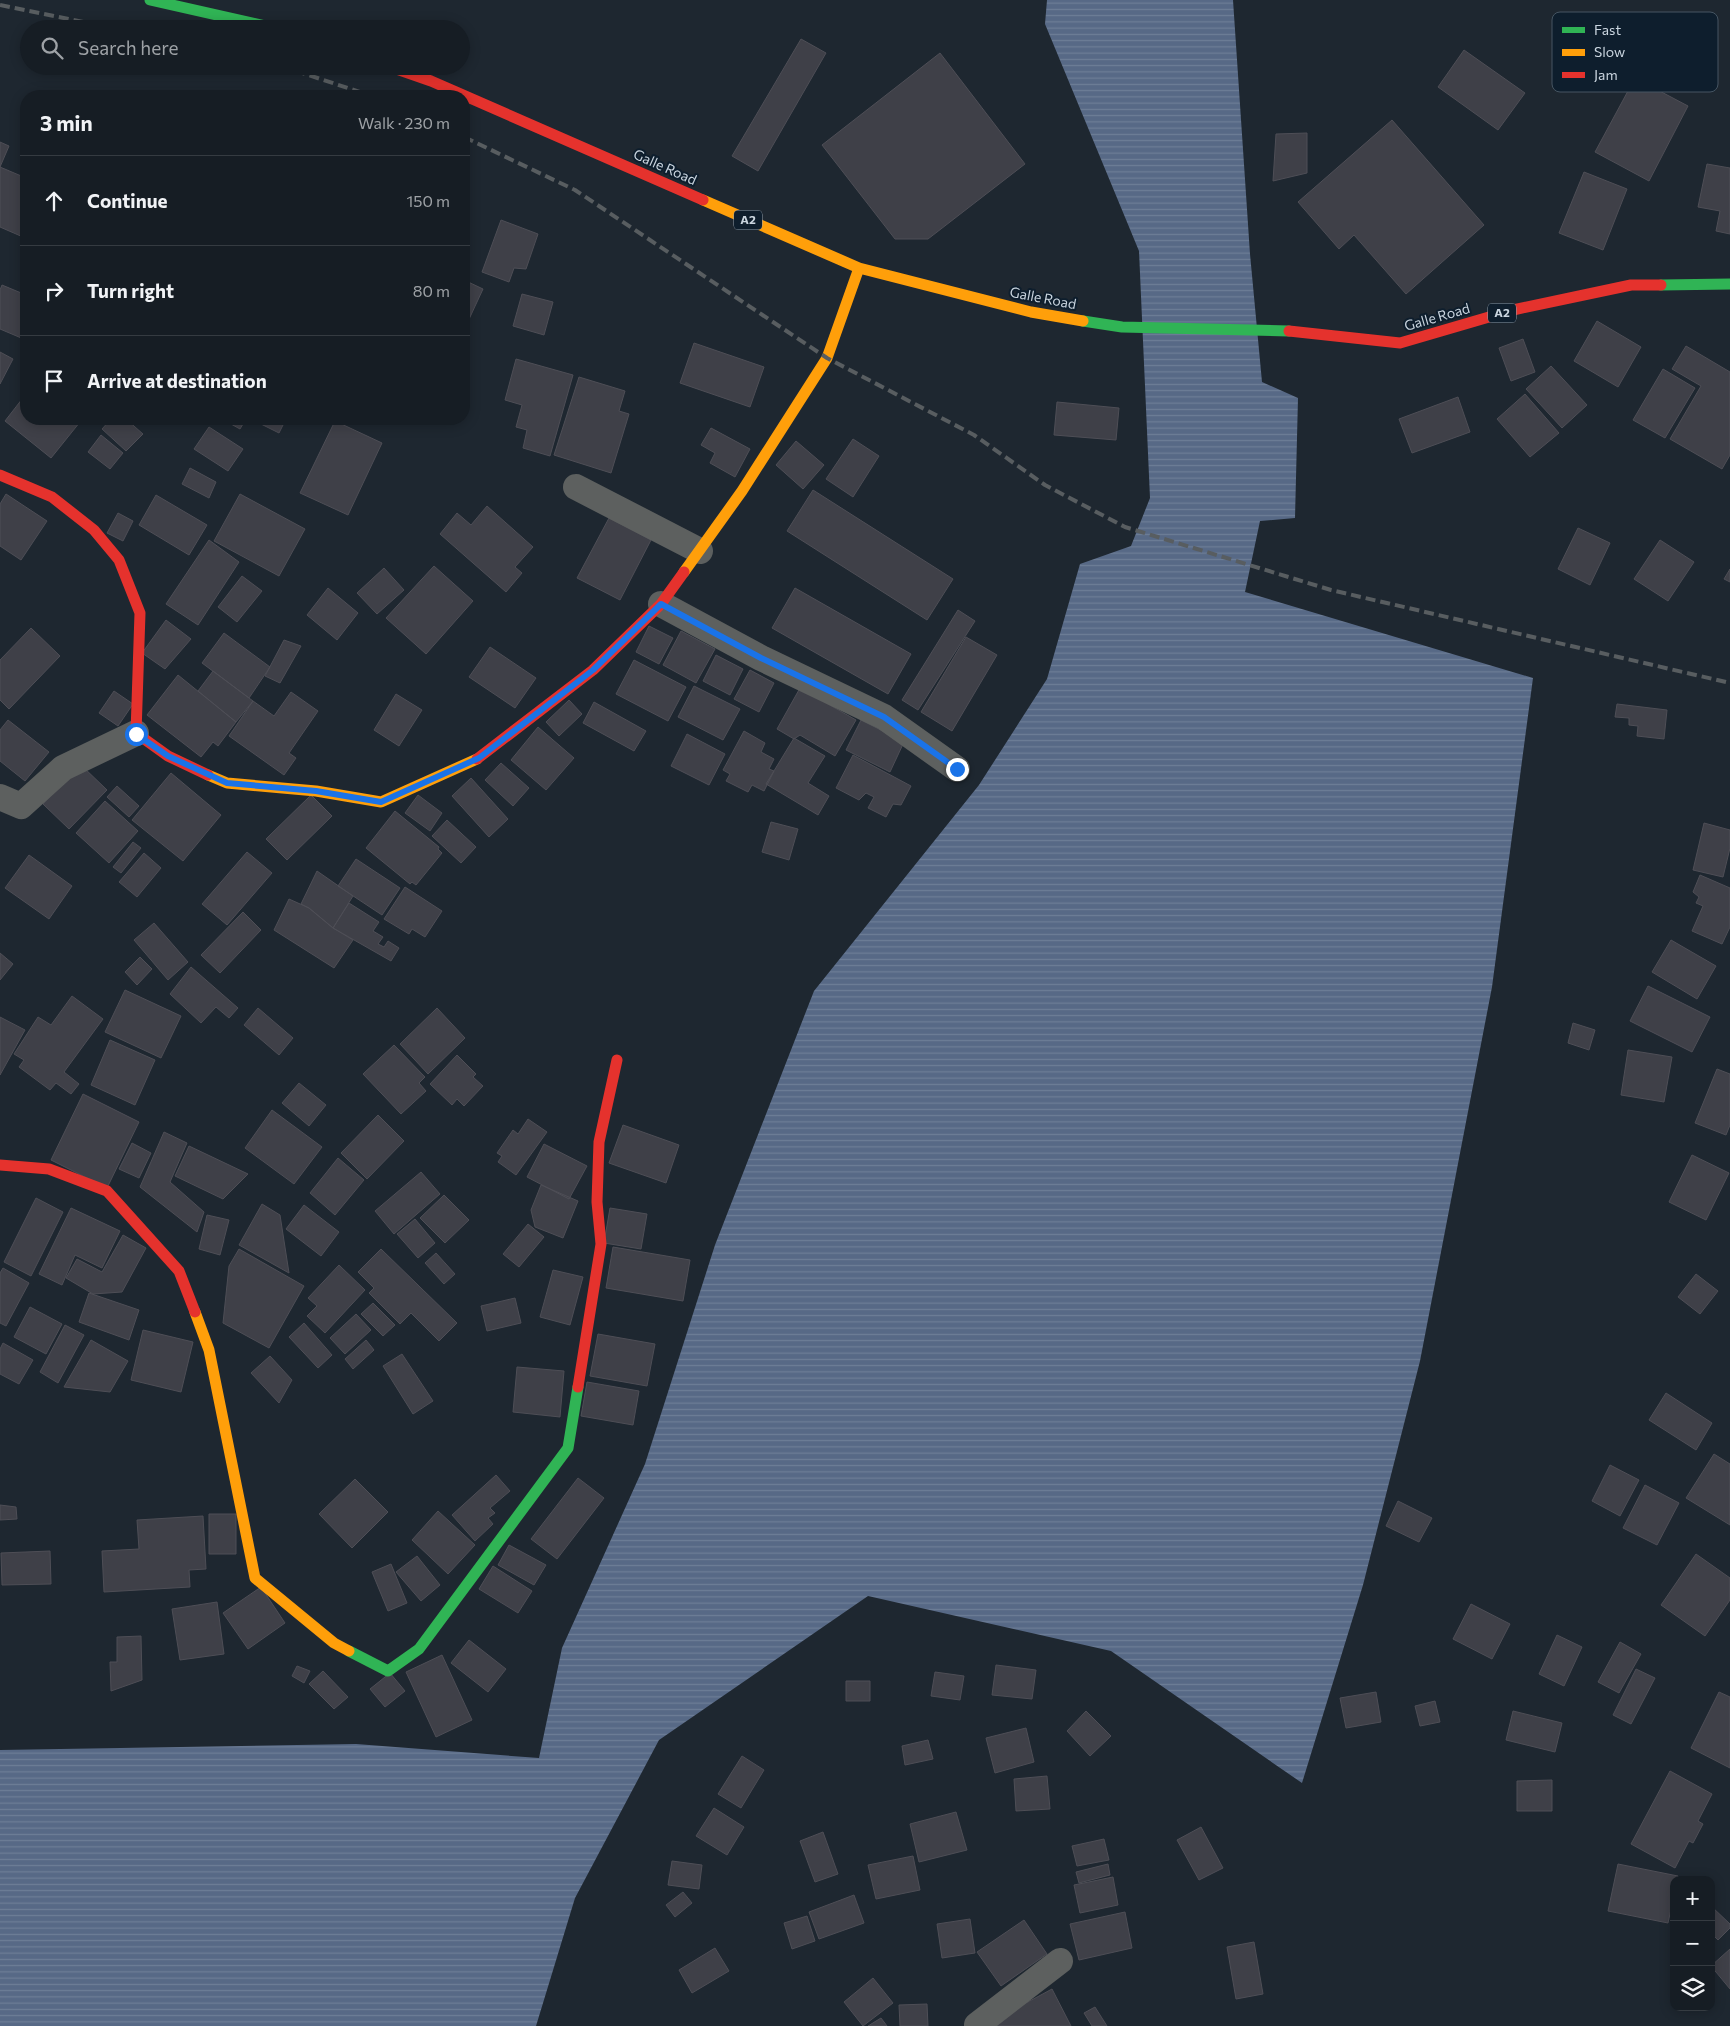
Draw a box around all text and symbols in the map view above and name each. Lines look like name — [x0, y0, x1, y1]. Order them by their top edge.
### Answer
legend — [1552, 12, 1718, 92]
search box — [20, 20, 470, 75]
text: Fast — [1594, 21, 1621, 38]
icon: search — [38, 34, 66, 62]
text: Search here — [78, 36, 178, 59]
text: Slow — [1594, 43, 1625, 60]
text: Jam — [1594, 66, 1618, 83]
text: 3 min — [40, 110, 93, 135]
text: Walk · 230 m — [358, 113, 450, 132]
street label: Galle Road — [631, 145, 699, 188]
icon: ahead — [40, 187, 68, 215]
text: Continue — [87, 189, 167, 212]
text: 150 m — [407, 191, 450, 210]
road number: A2 — [734, 210, 762, 230]
icon: right — [40, 277, 68, 305]
text: Turn right — [87, 279, 174, 302]
text: 80 m — [413, 281, 450, 300]
street label: Galle Road — [1008, 283, 1078, 312]
street label: Galle Road — [1402, 299, 1472, 334]
road number: A2 — [1488, 304, 1516, 322]
icon: arrive — [40, 367, 68, 395]
text: Arrive at destination — [87, 369, 267, 392]
route start — [125, 723, 148, 746]
route end — [946, 758, 969, 781]
map controls — [1670, 1876, 1715, 2011]
button: + — [1670, 1876, 1715, 1921]
button: − — [1670, 1921, 1715, 1966]
button: layers — [1670, 1966, 1715, 2011]

